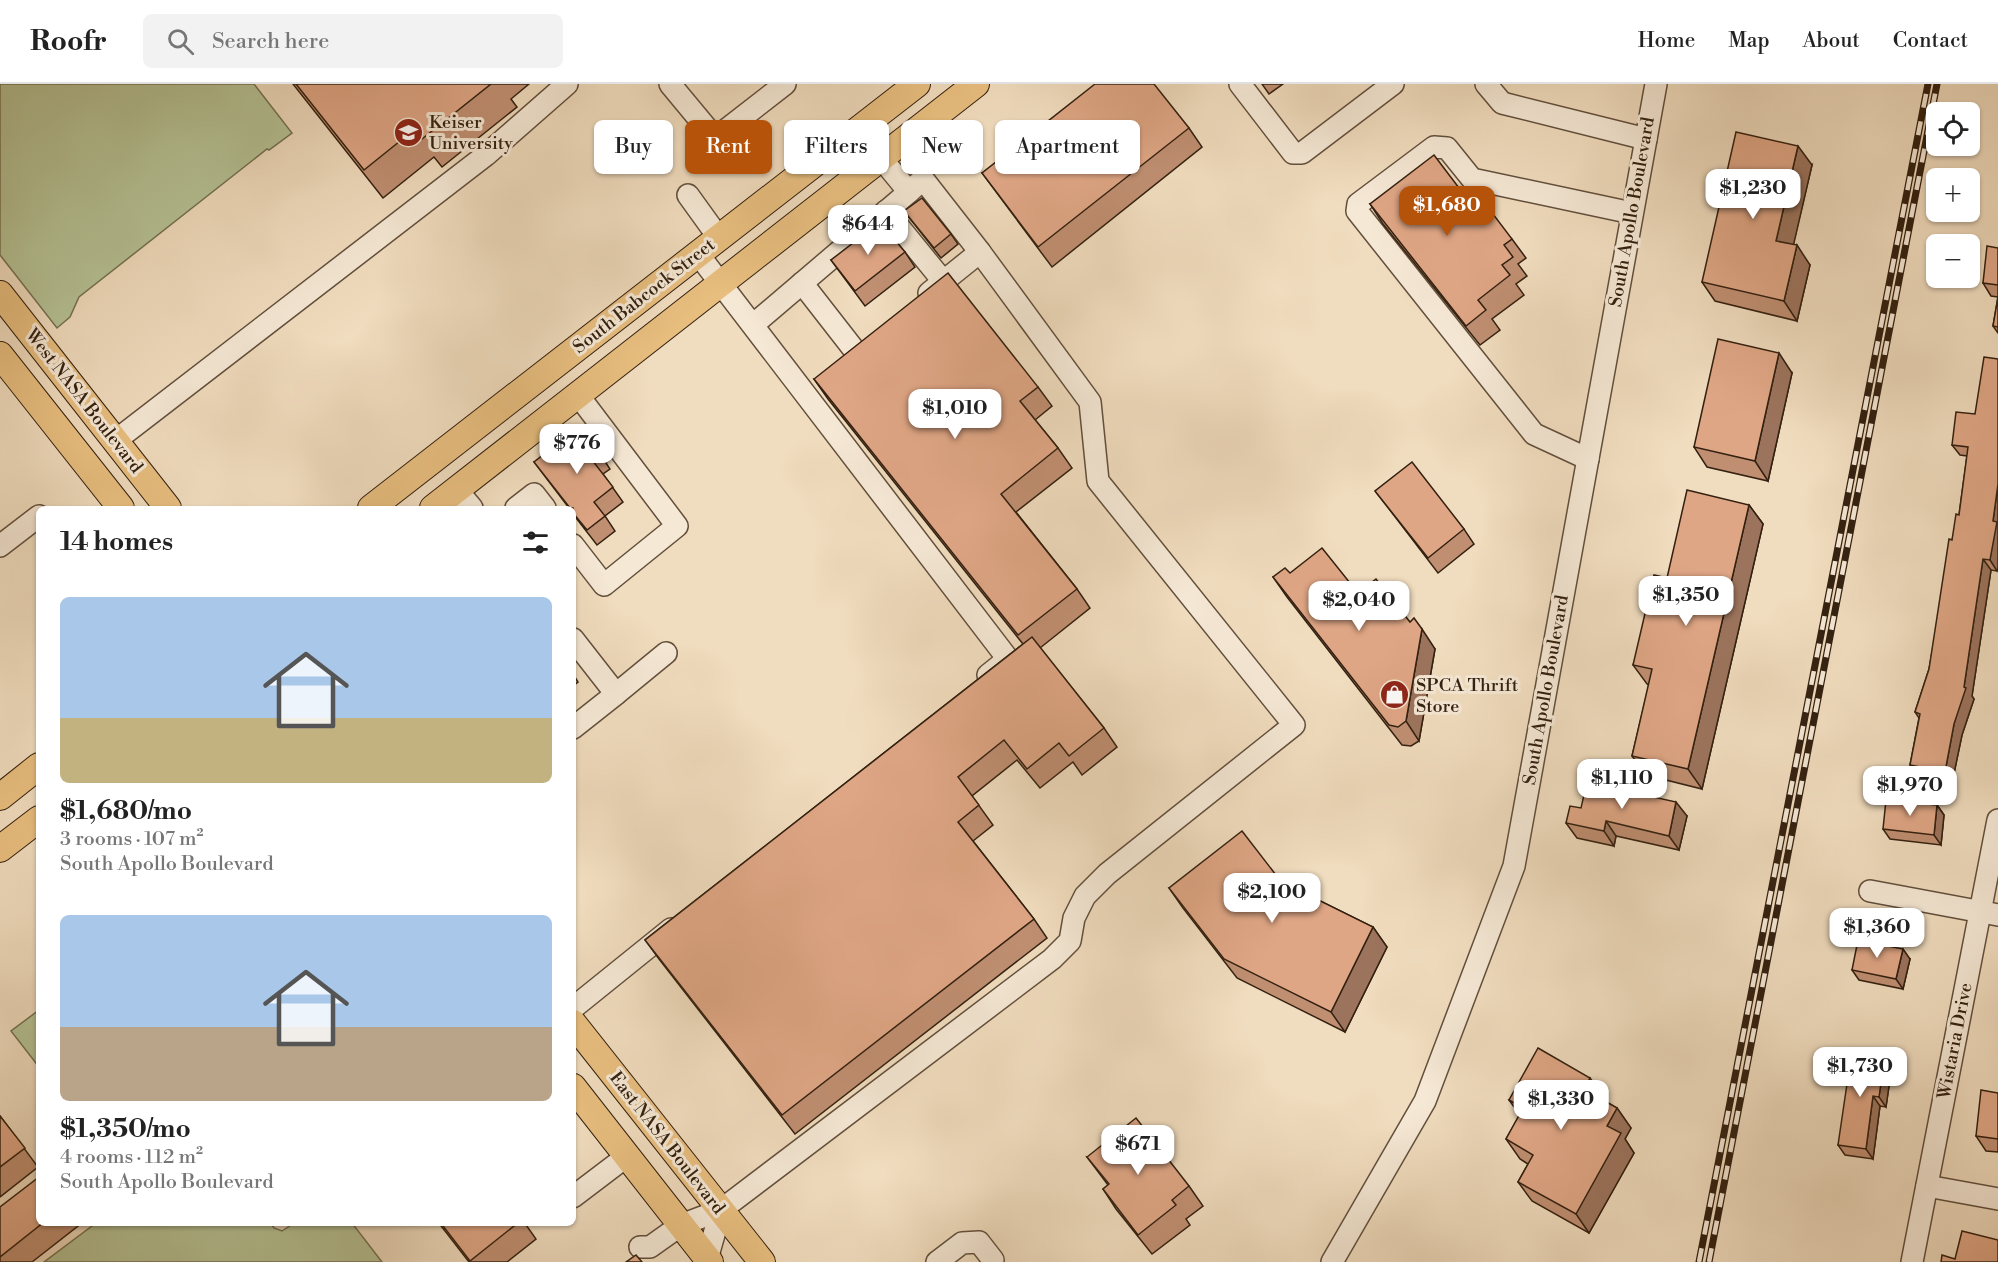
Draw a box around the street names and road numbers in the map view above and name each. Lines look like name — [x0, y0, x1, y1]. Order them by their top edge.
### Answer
street label: South Apollo Boulevard — [1604, 115, 1660, 309]
street label: South Babcock Street — [568, 233, 720, 359]
street label: West NASA Boulevard — [20, 323, 148, 479]
street label: South Apollo Boulevard — [1518, 593, 1574, 787]
street label: Wistaria Drive — [1932, 981, 1978, 1102]
street label: East NASA Boulevard — [604, 1067, 730, 1220]

